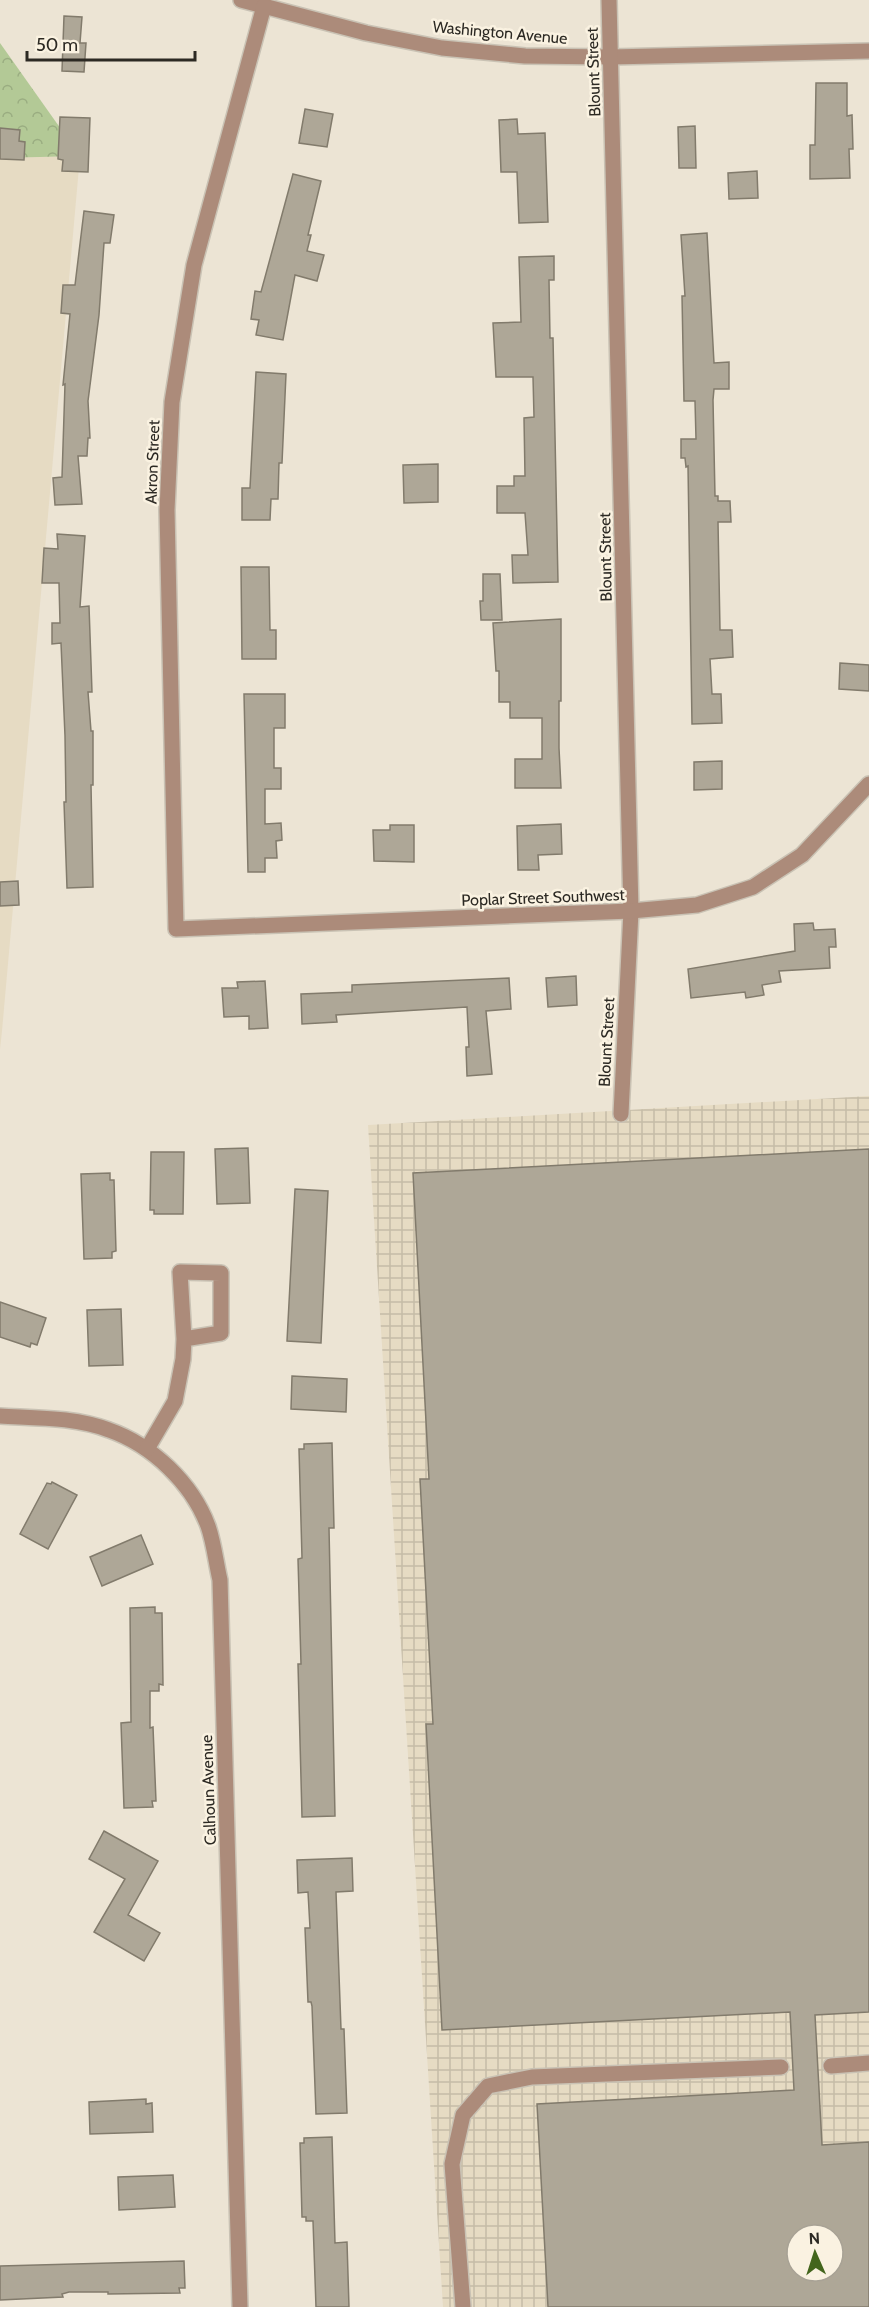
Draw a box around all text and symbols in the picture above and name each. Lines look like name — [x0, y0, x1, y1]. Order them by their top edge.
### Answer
street label: Washington Avenue — [432, 17, 568, 48]
scale bar — [27, 24, 195, 62]
street label: Blount Street — [582, 26, 605, 117]
text: 50 m — [36, 34, 78, 56]
street label: Akron Street — [142, 419, 163, 504]
street label: Blount Street — [595, 512, 616, 602]
street label: Poplar Street Southwest — [461, 885, 626, 910]
street label: Blount Street — [595, 996, 618, 1087]
street label: Calhoun Avenue — [197, 1734, 220, 1846]
north arrow — [785, 2223, 845, 2283]
text: N — [808, 2229, 820, 2248]

